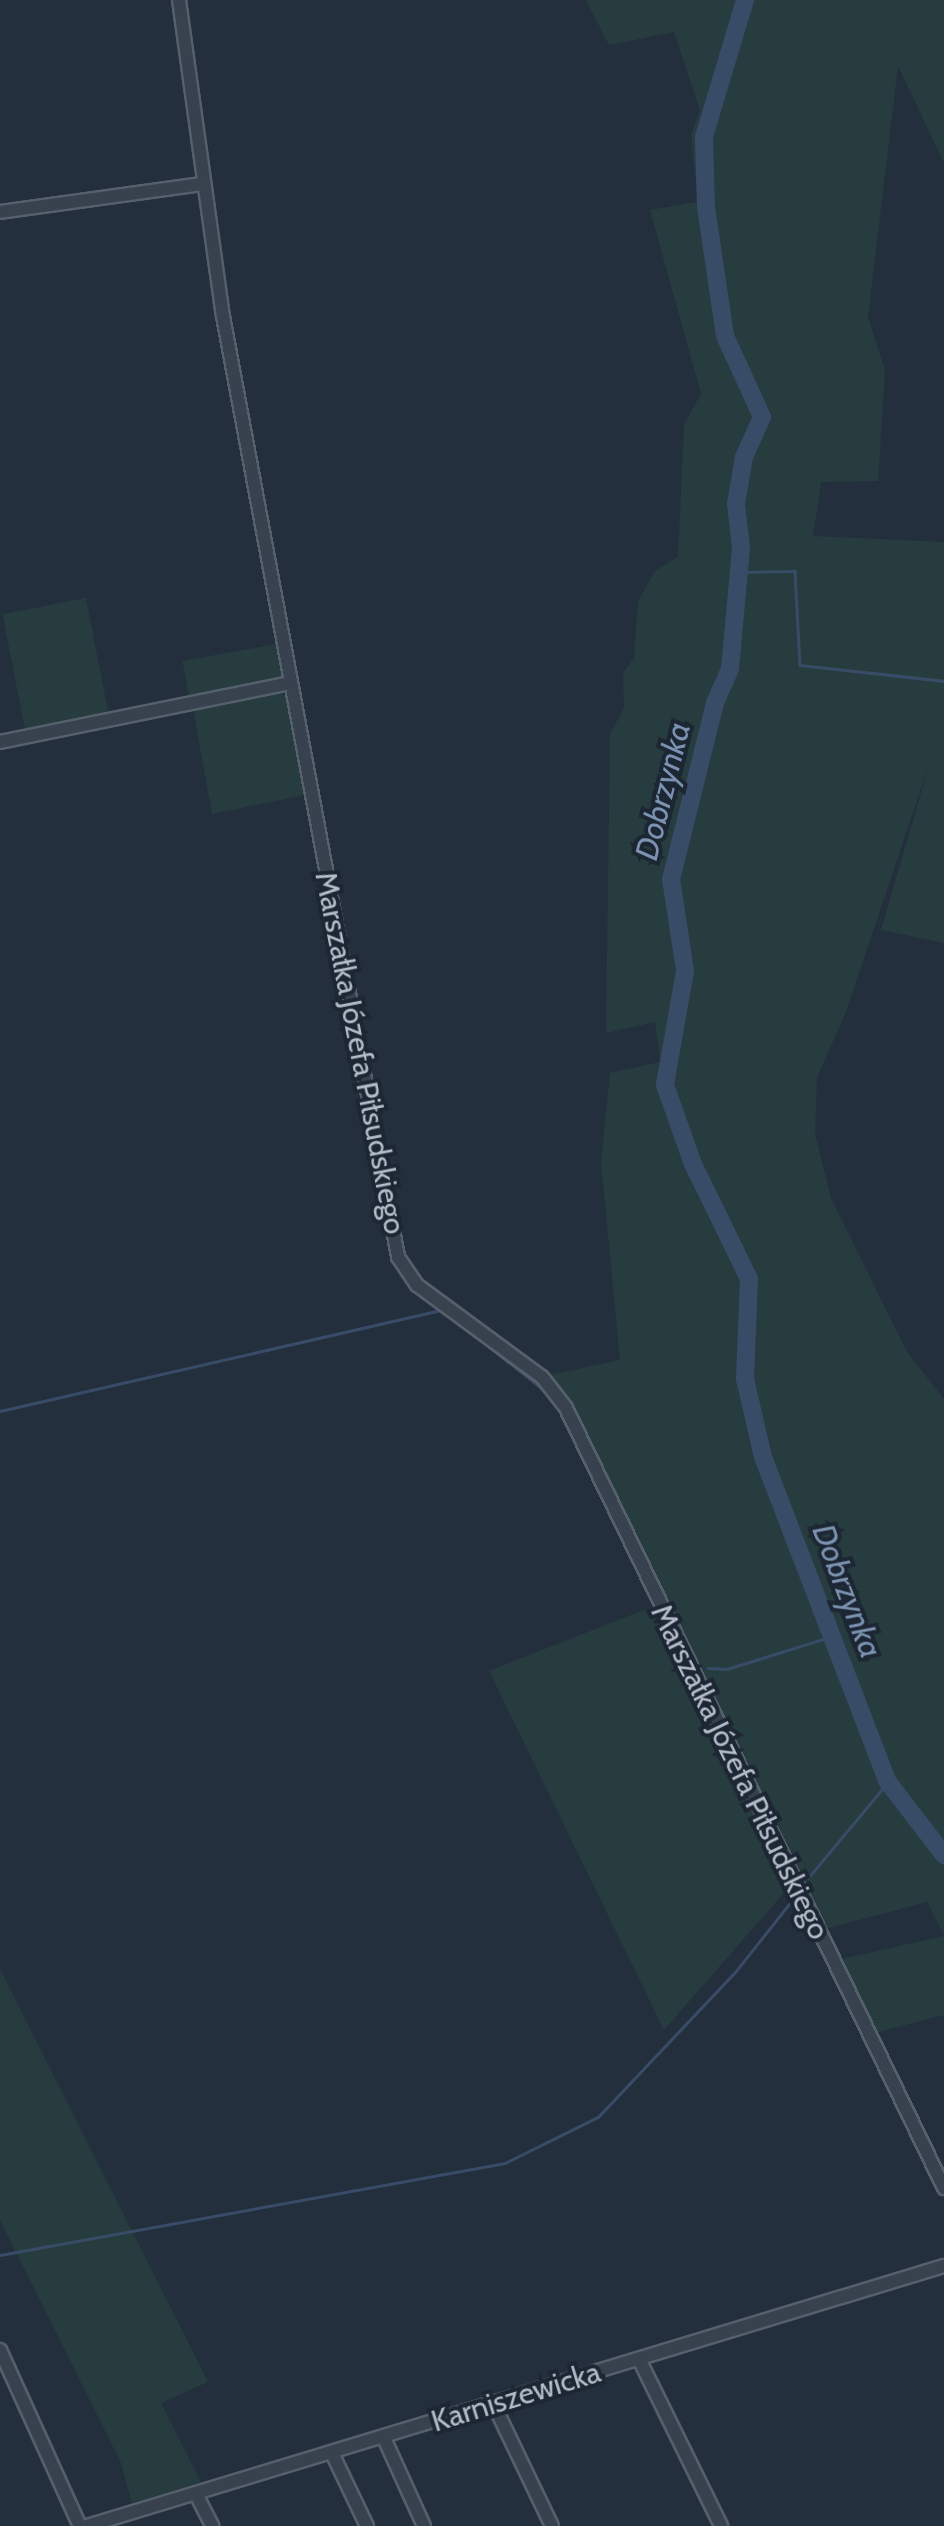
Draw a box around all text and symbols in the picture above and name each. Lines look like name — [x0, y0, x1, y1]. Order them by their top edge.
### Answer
water label: Dobrzynka — [627, 718, 699, 864]
street label: Marszałka Józefa Piłsudskiego — [307, 869, 413, 1237]
water label: Dobrzynka — [804, 1519, 890, 1663]
street label: Marszałka Józefa Piłsudskiego — [643, 1599, 837, 1945]
street label: Karniszewicka — [427, 2354, 605, 2440]

